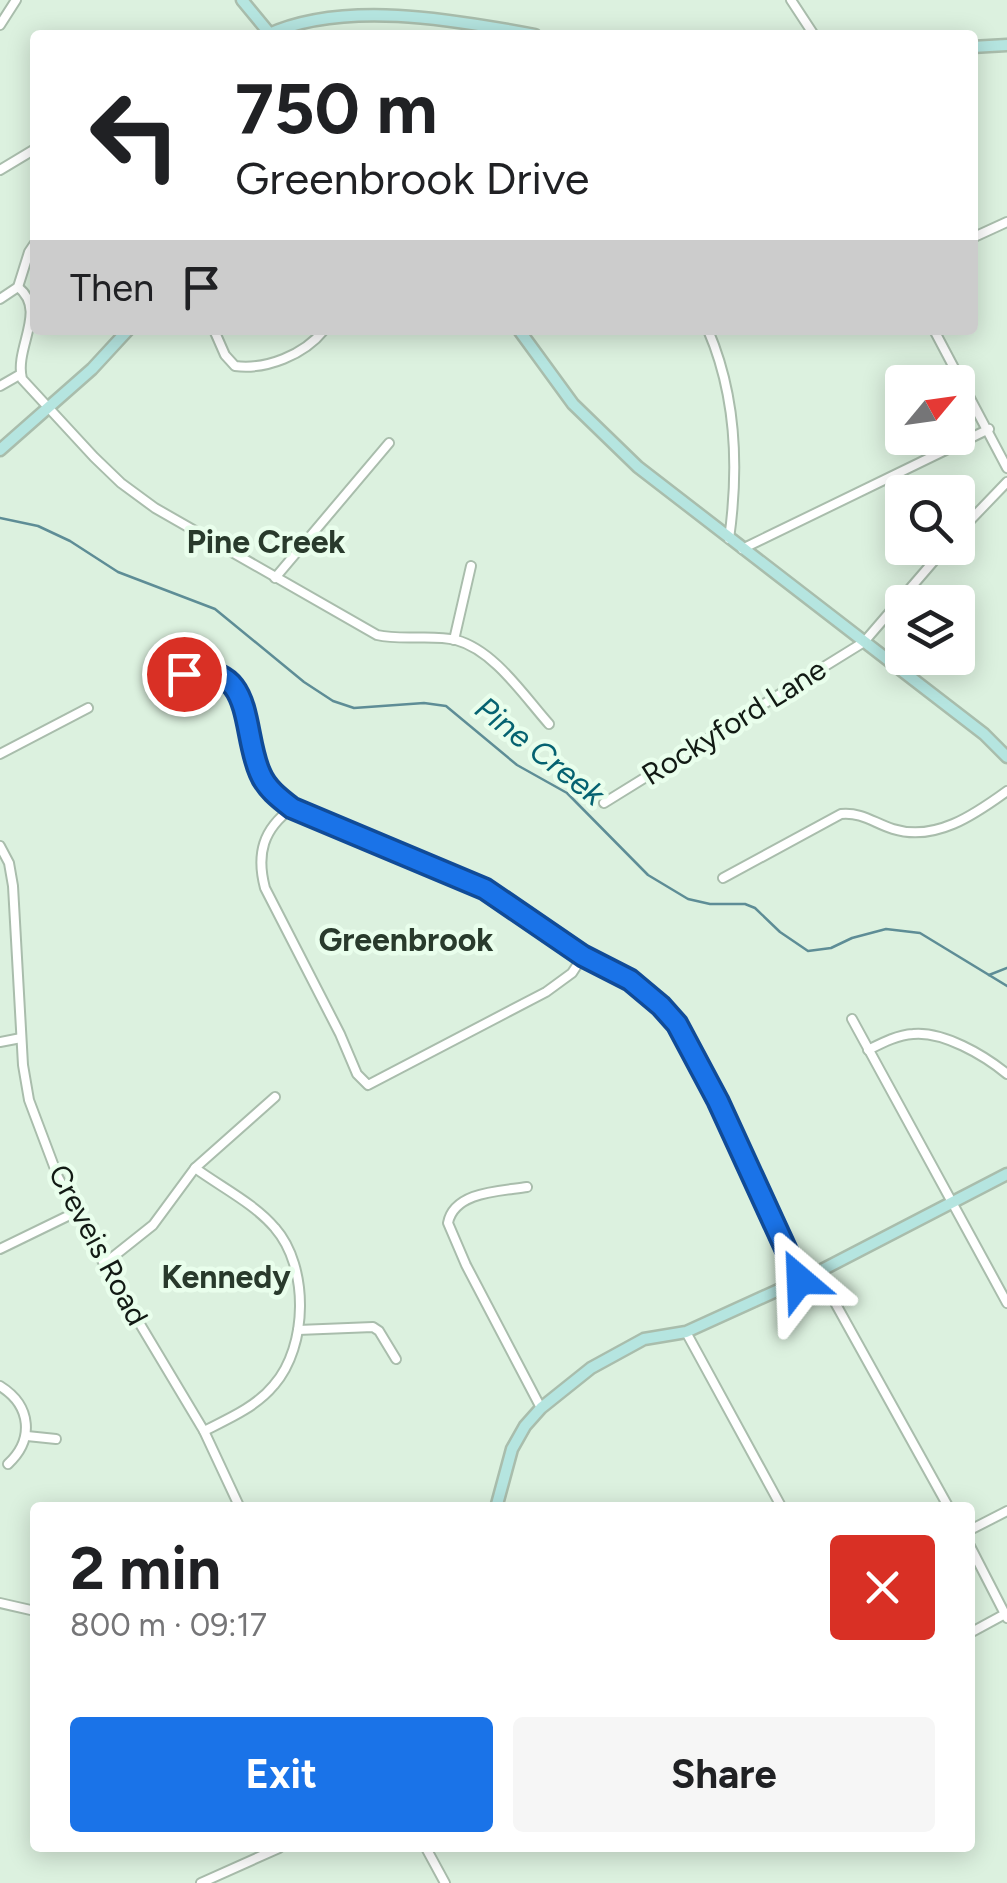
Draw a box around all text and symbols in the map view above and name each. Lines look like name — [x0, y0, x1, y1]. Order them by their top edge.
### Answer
text: 750 m — [235, 66, 438, 151]
icon: left — [70, 70, 200, 200]
text: Greenbrook Drive — [235, 151, 589, 205]
icon: arrive — [174, 260, 229, 315]
text: Then — [70, 265, 154, 311]
north arrow — [885, 365, 975, 455]
map controls — [885, 365, 975, 675]
button: search — [885, 475, 975, 565]
district label: Pine Creek — [186, 523, 346, 561]
button: layers — [885, 585, 975, 675]
pin — [142, 632, 227, 717]
icon: arrive — [157, 647, 212, 702]
street label: Rockyford Lane — [635, 650, 833, 793]
water label: Pine Creek — [468, 689, 613, 814]
district label: Greenbrook — [318, 921, 494, 959]
street label: Creveis Road — [41, 1158, 156, 1332]
position arrow — [748, 1228, 852, 1332]
district label: Kennedy — [161, 1258, 291, 1296]
text: 2 min — [70, 1532, 221, 1604]
button: close — [830, 1535, 935, 1640]
text: 800 m · 09:17 — [70, 1606, 267, 1644]
button: Exit — [70, 1717, 493, 1832]
button: Share — [513, 1717, 935, 1832]

